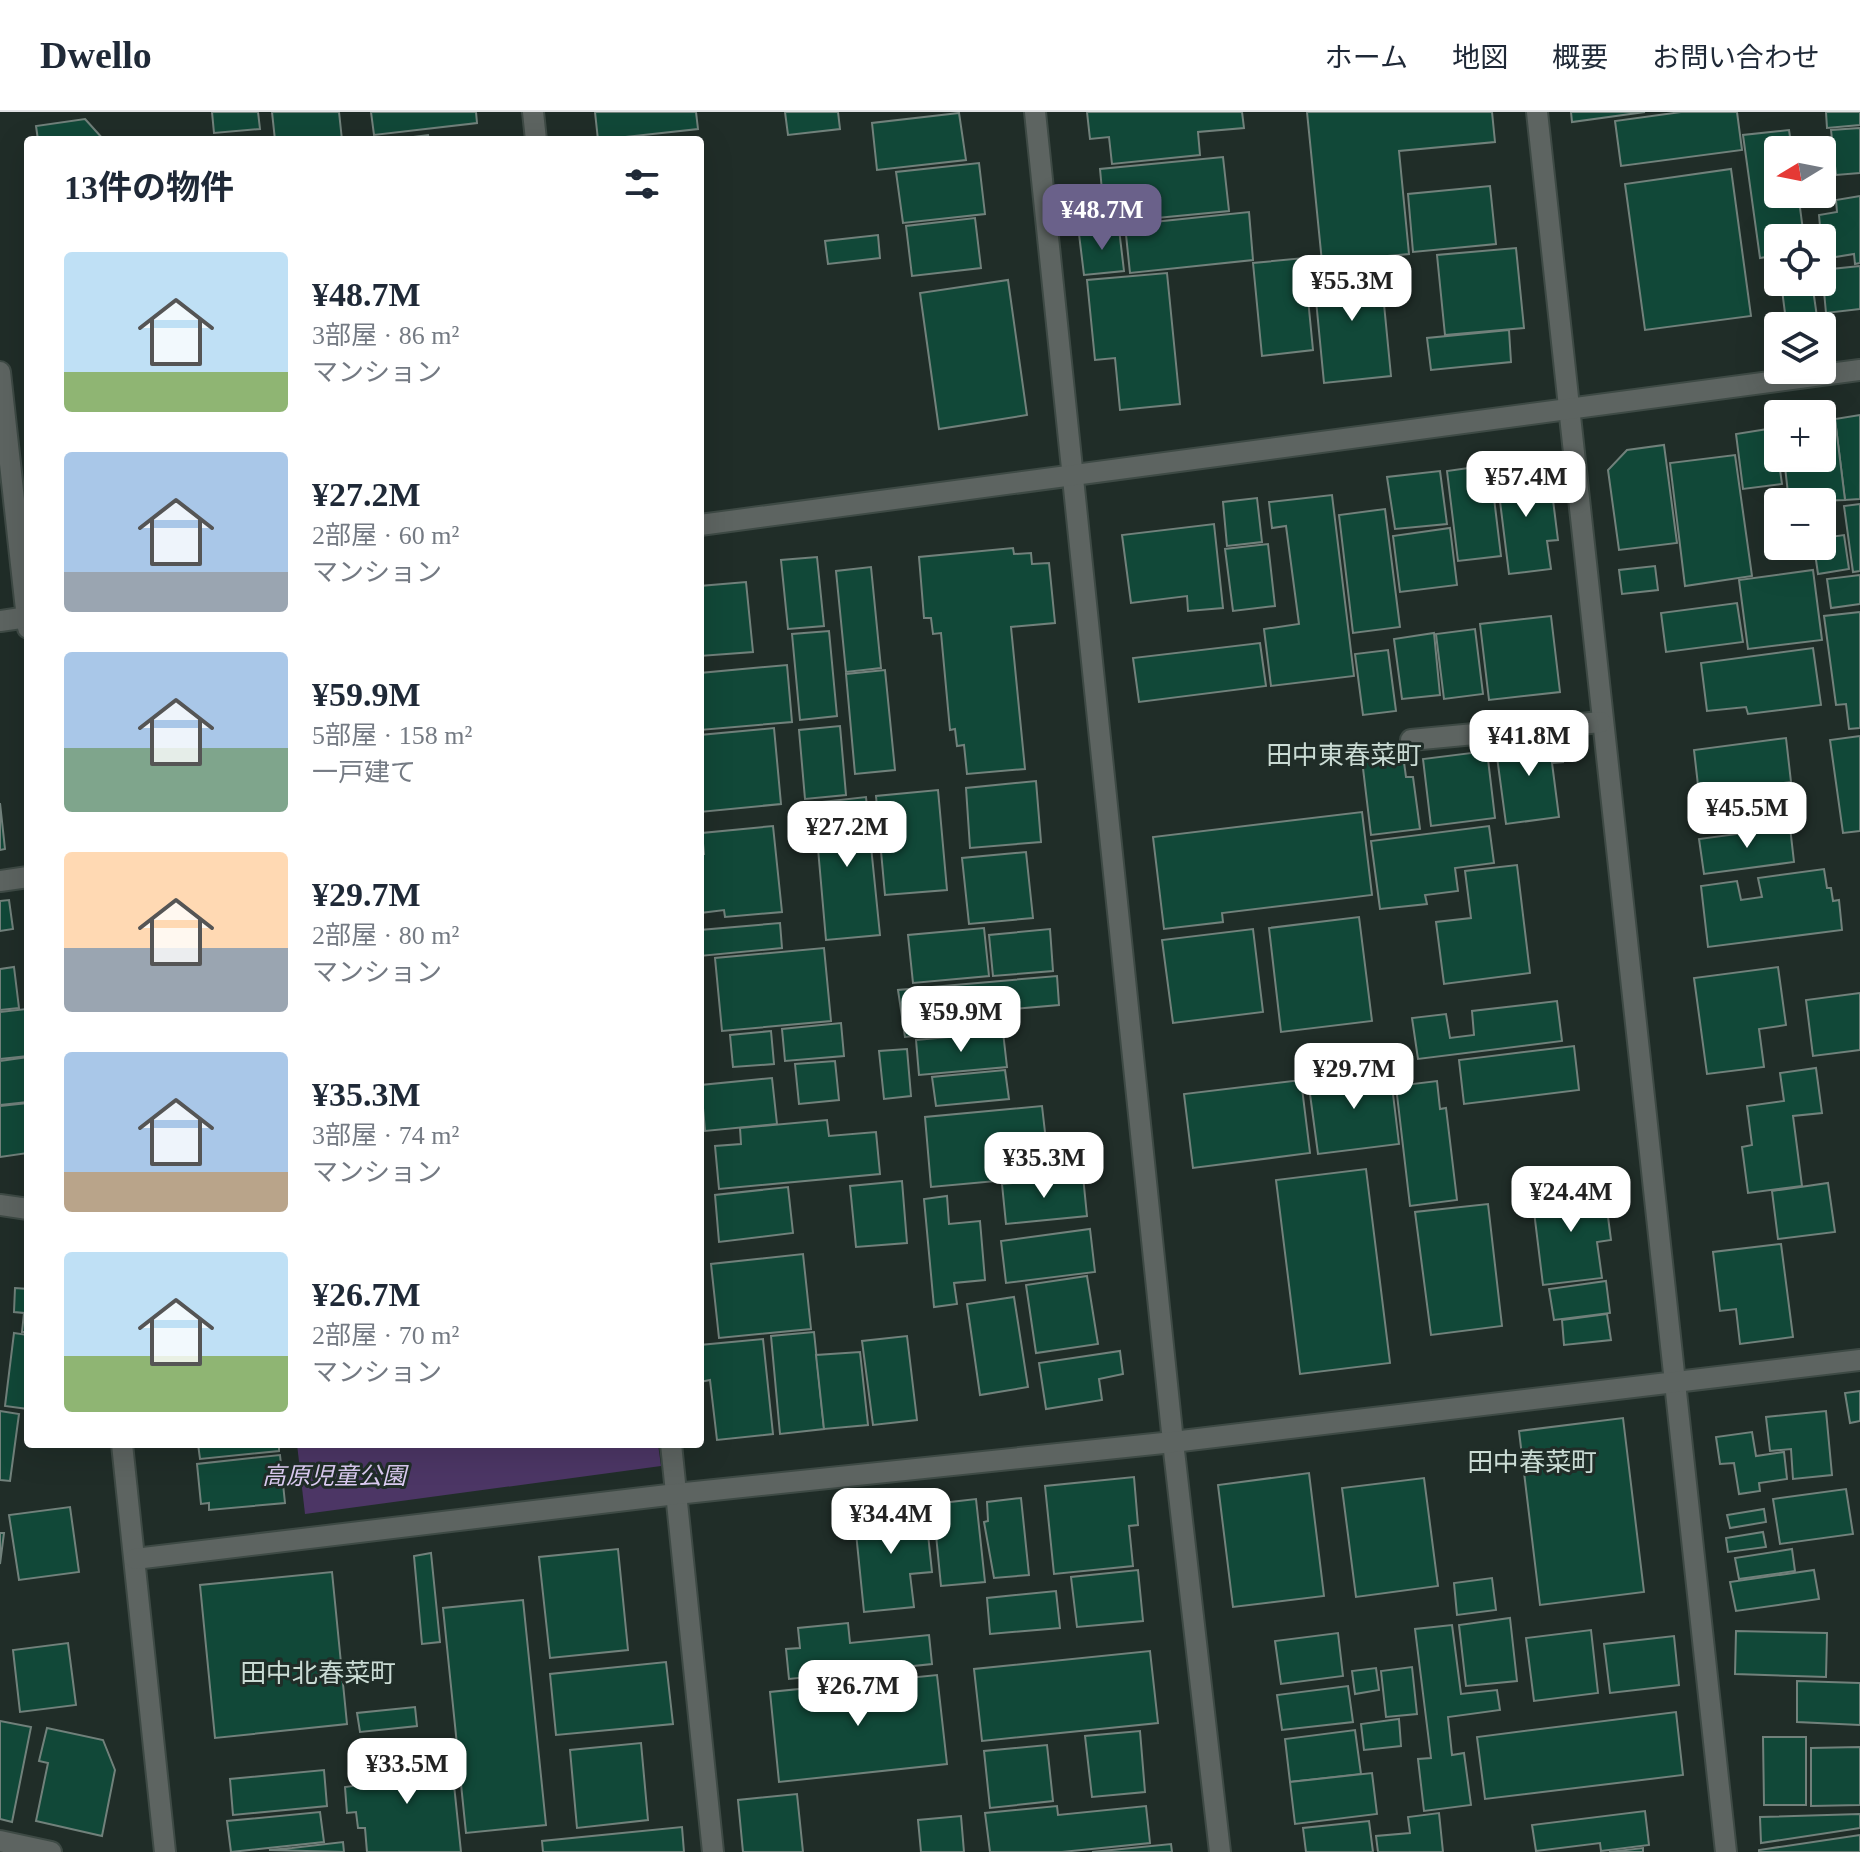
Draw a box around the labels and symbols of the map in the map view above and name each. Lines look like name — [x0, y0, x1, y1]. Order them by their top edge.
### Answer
north arrow — [1764, 136, 1836, 208]
pin: ¥48.7M — [1037, 184, 1167, 252]
pin: ¥55.3M — [1287, 255, 1417, 323]
pin: ¥57.4M — [1461, 451, 1591, 519]
pin: ¥41.8M — [1464, 710, 1594, 778]
district label: 田中東春菜町 — [1266, 741, 1422, 770]
pin: ¥45.5M — [1682, 782, 1812, 850]
pin: ¥27.2M — [782, 801, 912, 869]
pin: ¥59.9M — [896, 986, 1026, 1054]
pin: ¥29.7M — [1289, 1043, 1419, 1111]
pin: ¥35.3M — [979, 1132, 1109, 1200]
pin: ¥24.4M — [1506, 1166, 1636, 1234]
district label: 田中春菜町 — [1467, 1448, 1597, 1477]
park label: 高原児童公園 — [262, 1463, 409, 1489]
pin: ¥34.4M — [826, 1488, 956, 1556]
district label: 田中北春菜町 — [240, 1659, 396, 1688]
pin: ¥26.7M — [793, 1660, 923, 1728]
pin: ¥33.5M — [342, 1738, 472, 1806]

